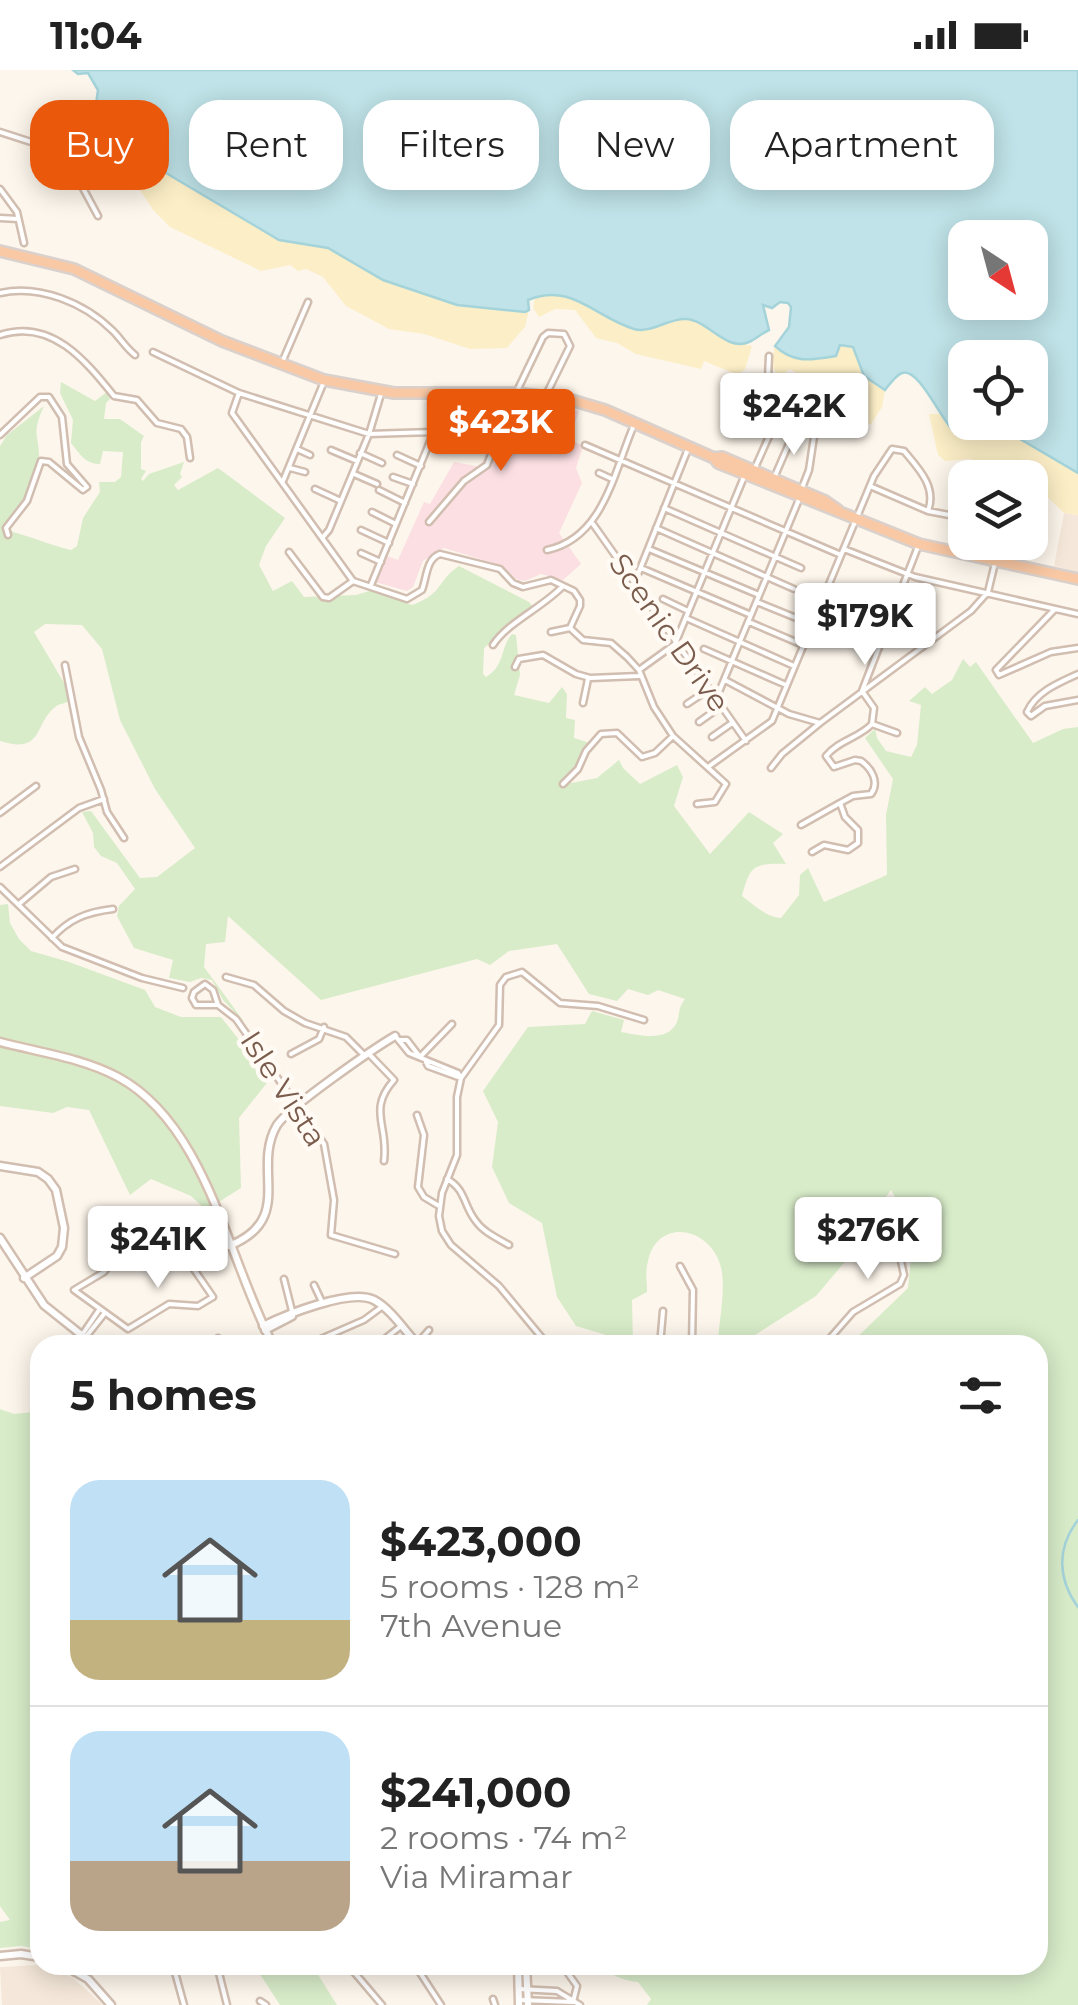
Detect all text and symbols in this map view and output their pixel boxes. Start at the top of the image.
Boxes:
text: 11:04 [50,12,142,59]
chip: Buy [30,100,169,190]
chip: Rent [189,100,343,190]
chip: Filters [363,100,539,190]
chip: New [559,100,710,190]
chip: Apartment [730,100,994,190]
north arrow [948,220,1048,320]
map controls [948,220,1048,560]
button: locate [948,340,1048,440]
pin: $242K [724,373,864,458]
text: $242K [742,386,846,425]
pin: $423K [431,389,571,474]
text: $423K [449,402,553,441]
button: layers [948,460,1048,560]
street label: Scenic Drive [601,546,738,719]
pin: $179K [795,583,935,668]
text: $179K [817,596,913,635]
street label: Isle Vista [232,1024,334,1153]
pin: $276K [798,1197,938,1282]
pin: $241K [88,1206,228,1291]
text: $276K [817,1210,919,1249]
text: $241K [110,1219,206,1258]
icon: filters [953,1368,1008,1423]
text: 5 homes [70,1369,257,1421]
text: $423,000 [380,1515,582,1567]
icon: home [150,1520,270,1640]
text: 5 rooms · 128 m² [380,1567,640,1606]
text: 7th Avenue [380,1606,562,1645]
text: $241,000 [380,1766,572,1818]
icon: home [150,1771,270,1891]
text: 2 rooms · 74 m² [380,1818,628,1857]
text: Via Miramar [380,1857,573,1896]

